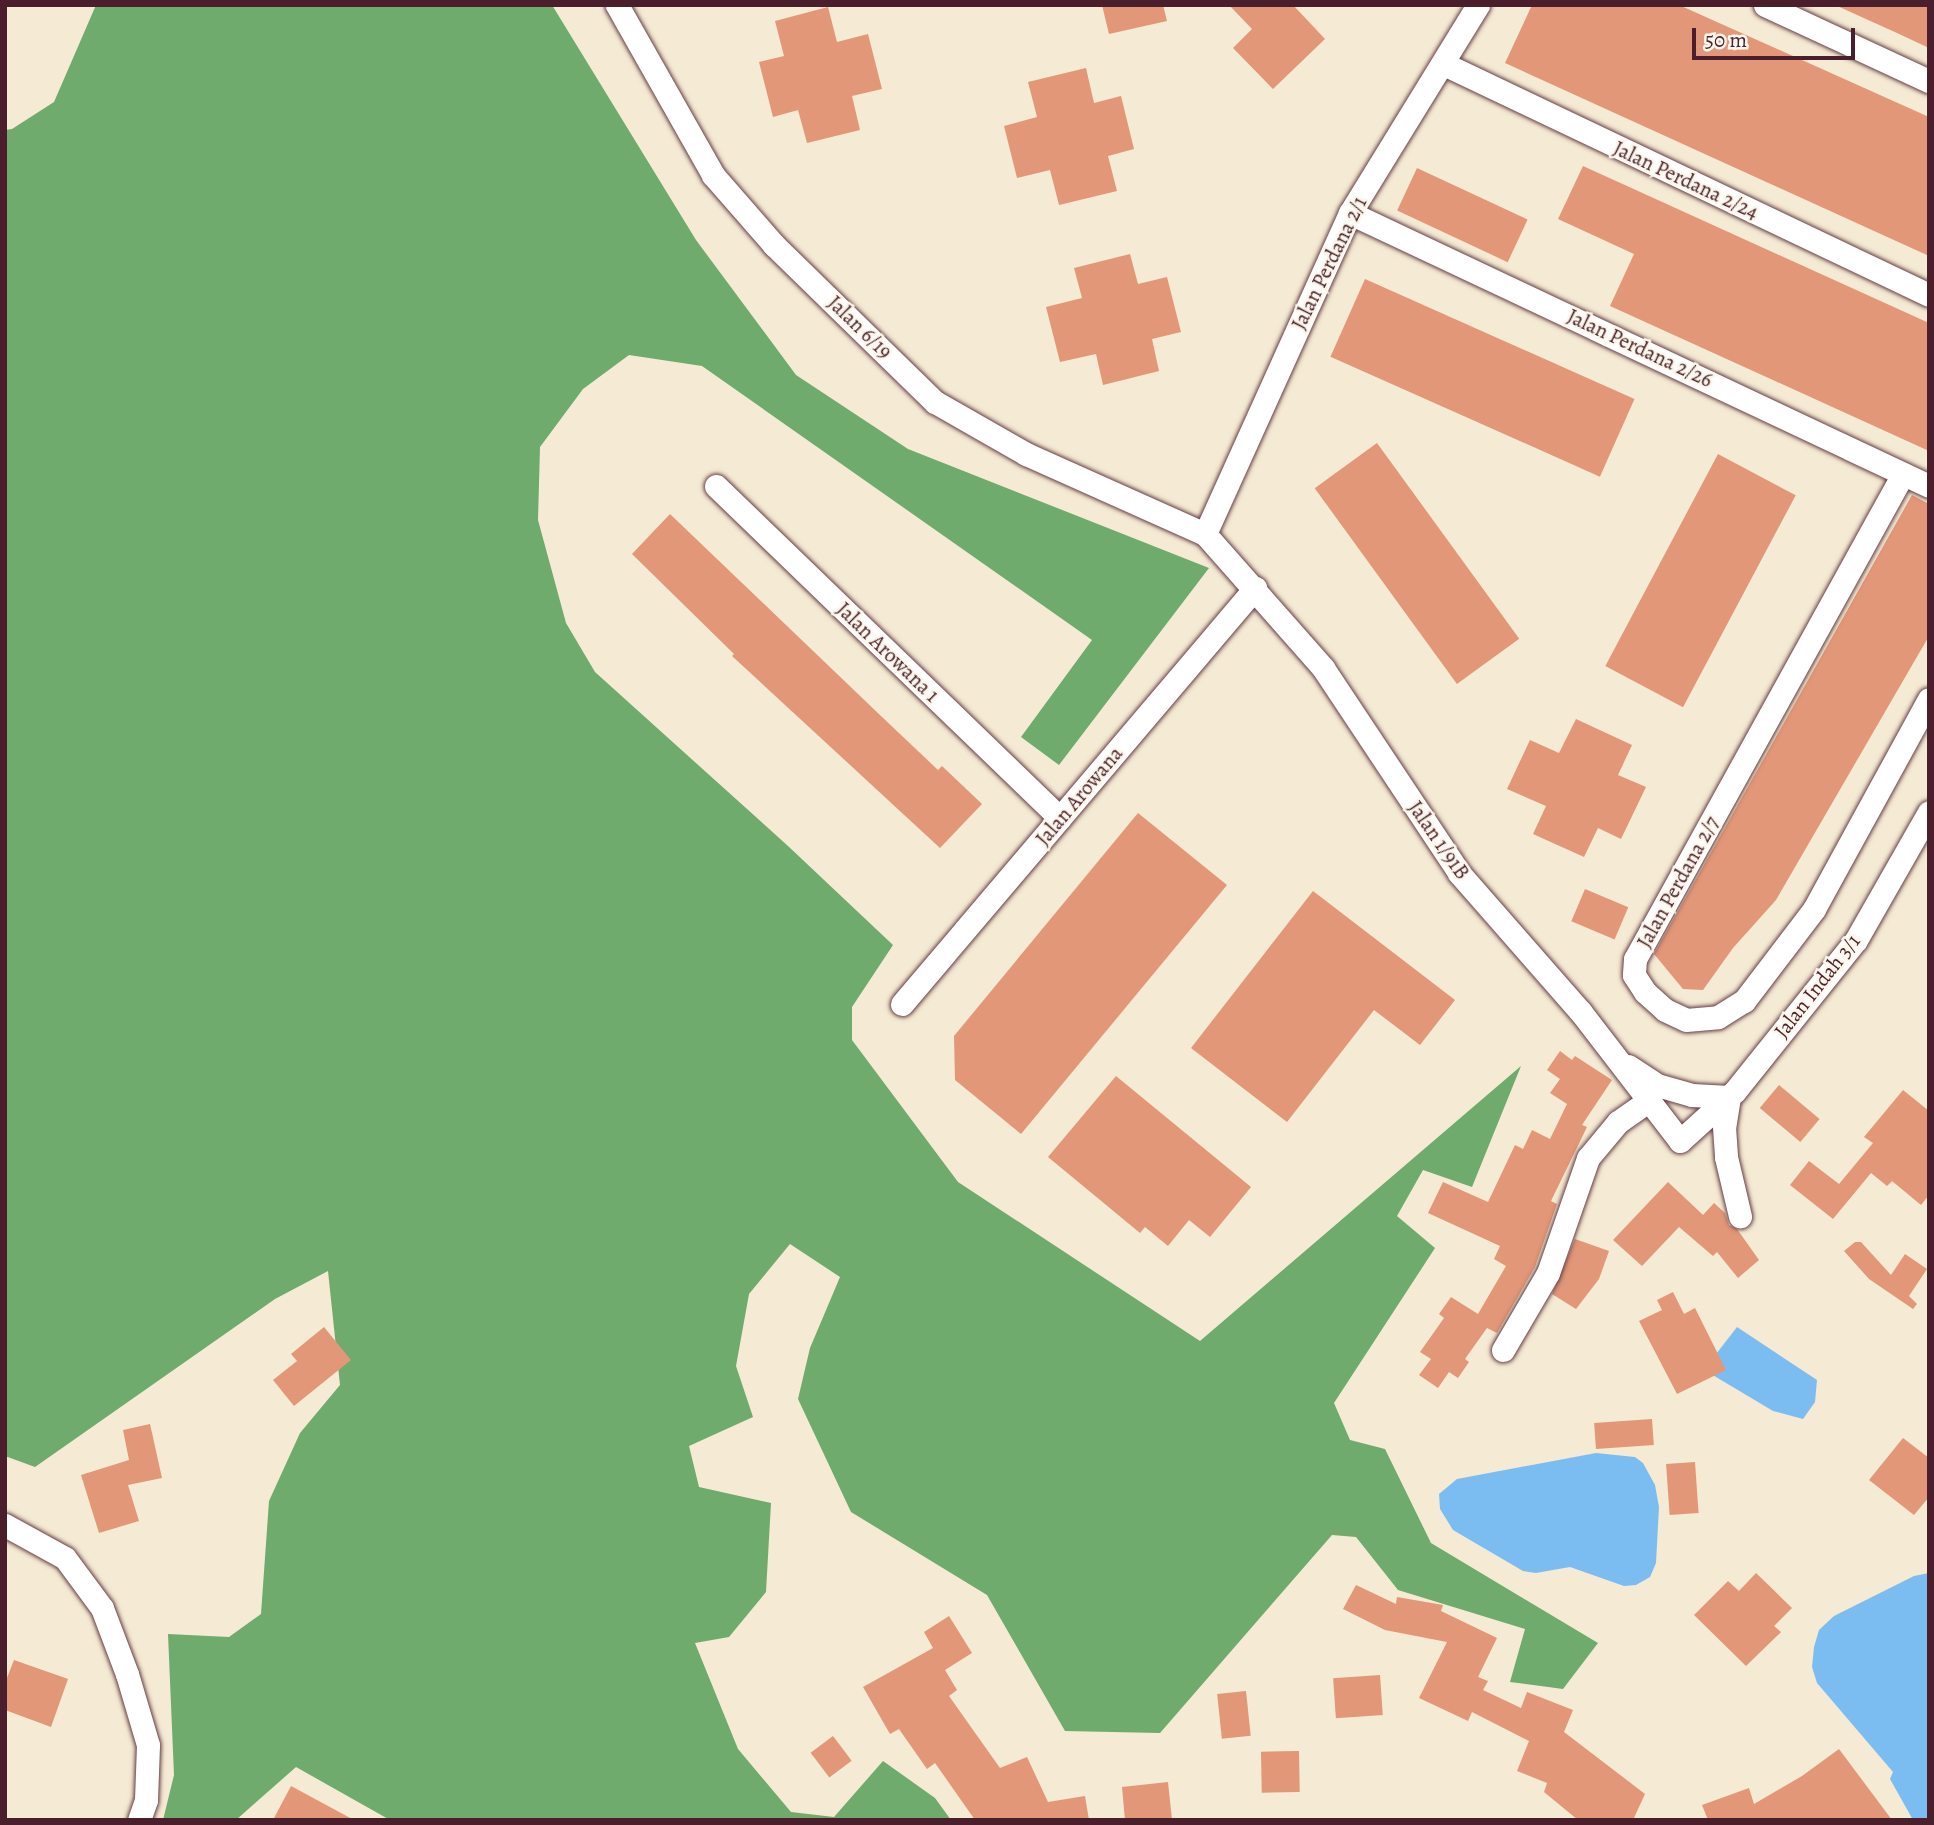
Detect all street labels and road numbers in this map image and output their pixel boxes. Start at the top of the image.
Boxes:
street label: Jalan Perdana 2/24 [1609,135,1763,225]
street label: Jalan Perdana 2/1 [1286,192,1372,334]
street label: Jalan 6/19 [822,290,898,364]
street label: Jalan Perdana 2/26 [1563,303,1717,393]
street label: Jalan Arowana 1 [831,597,945,707]
street label: Jalan Arowana [1030,741,1128,851]
street label: Jalan 1/91B [1403,796,1475,884]
street label: Jalan Perdana 2/7 [1631,812,1725,952]
street label: Jalan Indah 3/1 [1769,929,1865,1043]

